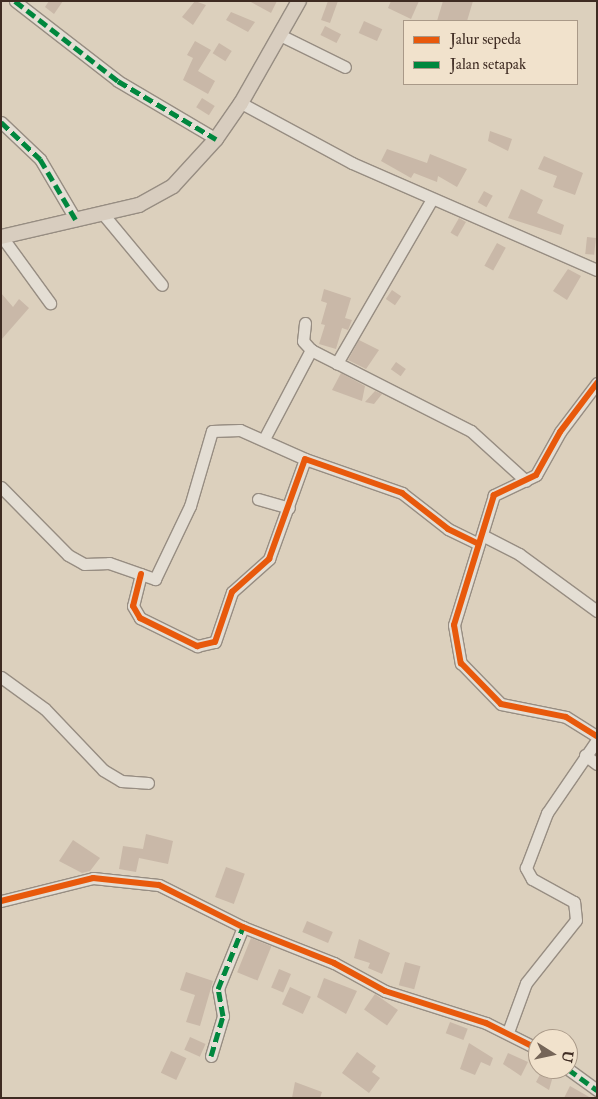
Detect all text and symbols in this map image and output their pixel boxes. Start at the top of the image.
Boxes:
legend [403,20,578,85]
text: Jalur sepeda [450,30,521,49]
text: Jalan setapak [450,55,526,74]
north arrow [528,1029,578,1079]
text: U [558,1049,577,1064]

